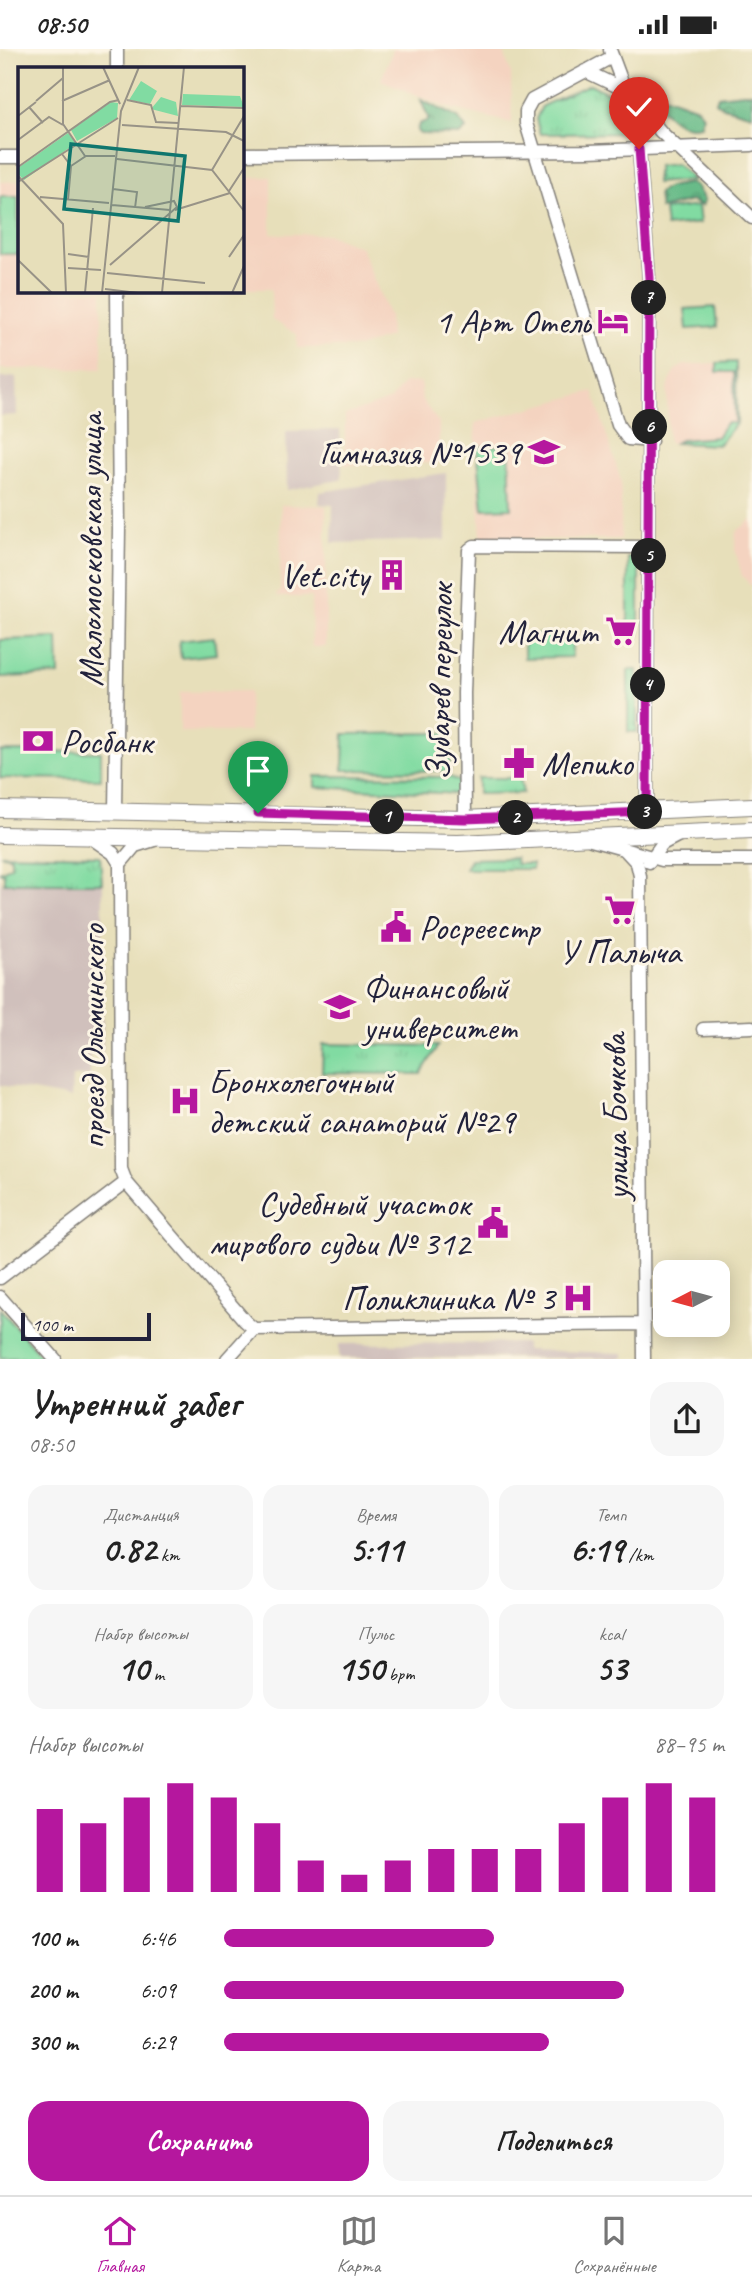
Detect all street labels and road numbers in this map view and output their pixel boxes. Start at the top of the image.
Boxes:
street label: Маломосковская улица [68,411,113,687]
street label: Зубарев переулок [415,580,464,781]
street label: проезд Ольминского [70,923,115,1149]
street label: улица Бочкова [592,1031,639,1203]

